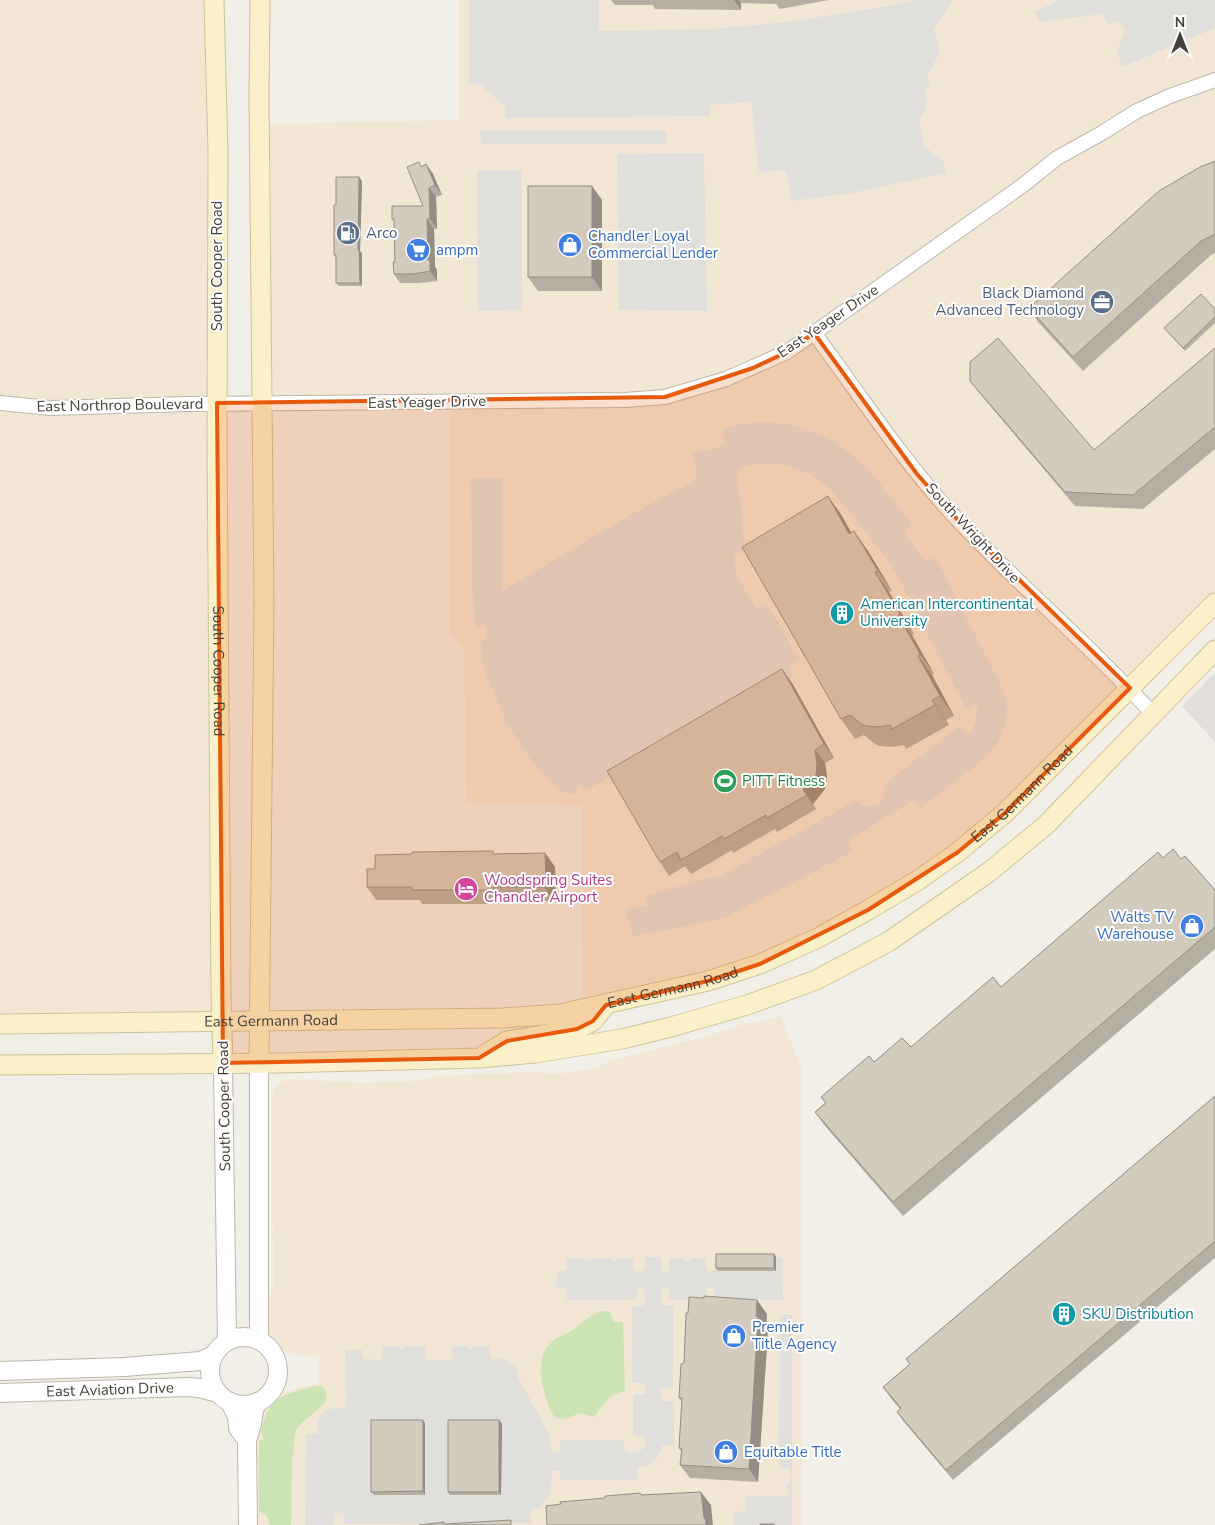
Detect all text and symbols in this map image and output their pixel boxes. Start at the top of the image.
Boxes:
north arrow [1155,10,1205,60]
text: N [1175,13,1185,32]
street label: South Cooper Road [207,201,227,331]
fuel station icon: Arco [335,220,361,246]
place label: Arco [366,223,397,243]
place label: Chandler Loyal Commercial Lender [588,226,719,263]
shop icon: Chandler Loyal Commercial Lender [557,232,583,258]
supermarket icon: ampm [405,237,431,263]
place label: ampm [436,240,478,260]
street label: East Yeager Drive [773,280,883,362]
place label: Black Diamond Advanced Technology [936,283,1084,320]
office icon: Black Diamond Advanced Technology [1089,289,1115,315]
street label: East Yeager Drive [368,391,486,413]
street label: East Northrop Boulevard [36,394,204,416]
street label: South Wright Drive [921,479,1025,587]
place label: American Intercontinental University [860,594,1034,631]
building icon: American Intercontinental University [829,600,855,626]
street label: South Cooper Road [208,605,229,736]
street label: East Germann Road [967,741,1077,847]
sports icon: PITT Fitness [712,768,738,794]
place label: PITT Fitness [742,771,825,791]
place label: Woodspring Suites Chandler Airport [484,870,613,907]
hotel icon: Woodspring Suites Chandler Airport [453,876,479,902]
place label: Walts TV Warehouse [1097,907,1175,944]
shop icon: Walts TV Warehouse [1179,913,1205,939]
street label: East Germann Road [606,962,741,1013]
street label: East Germann Road [204,1010,338,1032]
street label: South Cooper Road [213,1040,235,1172]
building icon: SKU Distribution [1051,1301,1077,1327]
place label: SKU Distribution [1082,1304,1194,1324]
place label: Premier Title Agency [752,1317,837,1354]
shop icon: Premier Title Agency [721,1323,747,1349]
street label: East Aviation Drive [46,1377,174,1402]
shop icon: Equitable Title [713,1439,739,1465]
place label: Equitable Title [744,1442,842,1462]

